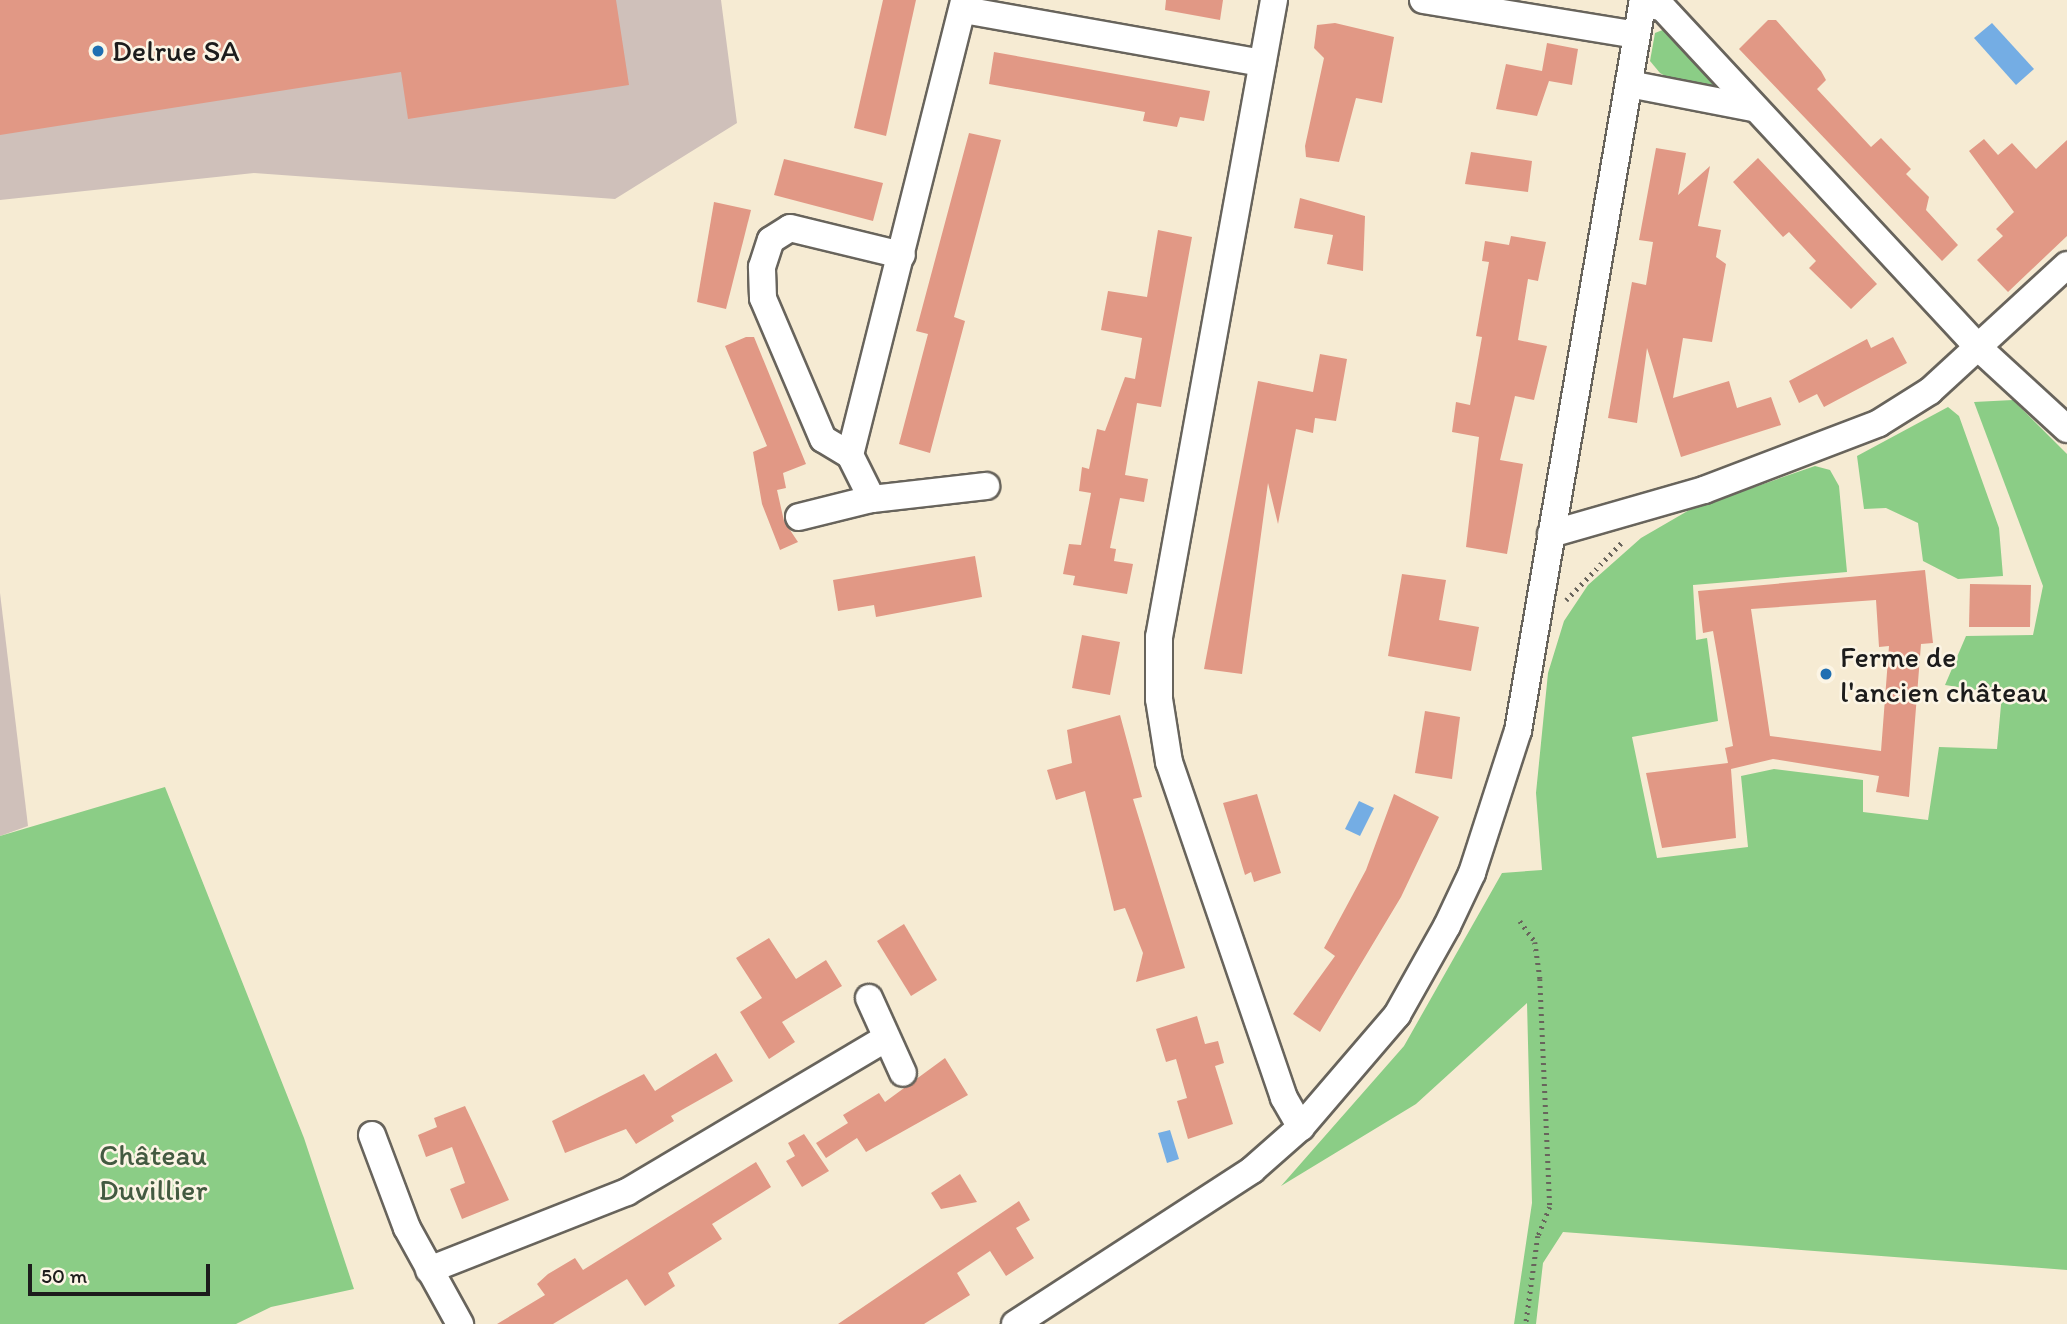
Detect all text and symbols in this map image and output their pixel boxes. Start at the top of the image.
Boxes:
place label: Delrue SA [112,33,240,69]
marker: Delrue SA [90,43,106,59]
place label: Ferme de l'ancien château [1840,639,2048,710]
marker: Ferme de l'ancien château [1818,666,1834,682]
park label: Château Duvillier [99,1137,207,1208]
scale bar [32,1250,214,1294]
text: 50 m [41,1263,87,1288]

